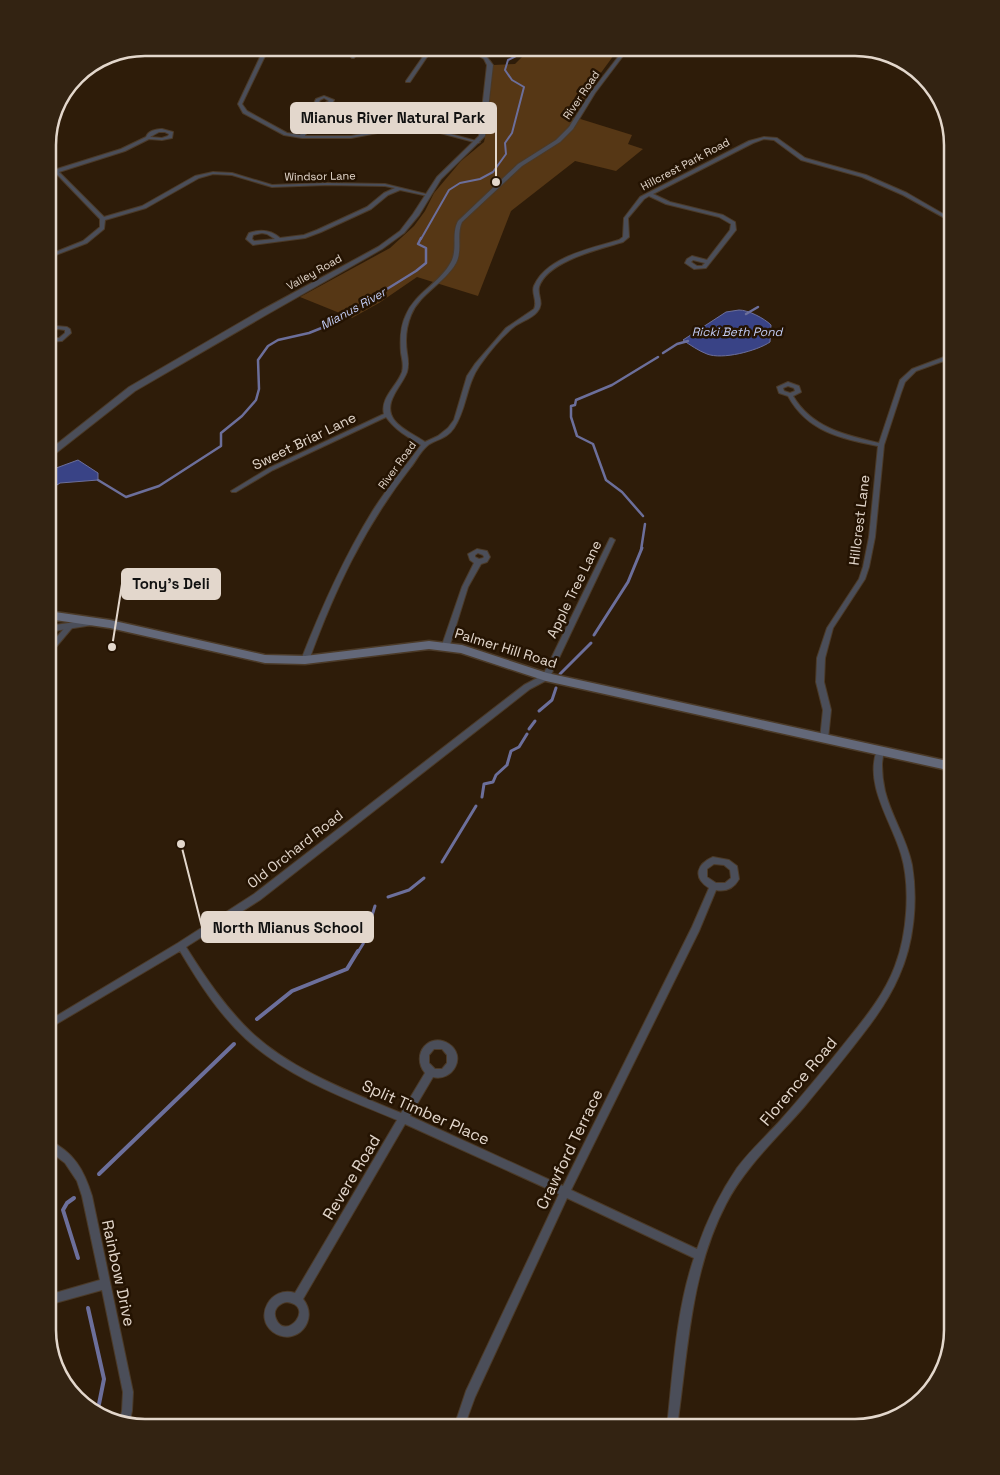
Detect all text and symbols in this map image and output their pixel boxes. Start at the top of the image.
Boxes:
street label: River Road [560,68,602,122]
callout: Mianus River Natural Park [291,103,496,133]
text: Mianus River Natural Park [301,108,486,127]
street label: Hillcrest Park Road [638,135,732,193]
street label: Windsor Lane [284,168,356,184]
street label: Valley Road [284,251,344,293]
water label: Mianus River [317,284,390,334]
water label: Ricki Beth Pond [692,324,783,340]
street label: Sweet Briar Lane [249,408,359,474]
street label: River Road [375,438,419,492]
street label: Hillcrest Lane [845,474,873,566]
street label: Apple Tree Lane [543,537,605,641]
callout: Tony's Deli [122,569,220,599]
text: Tony's Deli [132,574,210,593]
street label: Palmer Hill Road [453,624,559,672]
street label: Old Orchard Road [243,806,347,892]
callout: North Mianus School [202,912,373,942]
text: North Mianus School [213,918,363,937]
street label: Florence Road [755,1032,842,1130]
street label: Split Timber Place [359,1075,493,1150]
street label: Crawford Terrace [531,1086,608,1213]
street label: Revere Road [318,1131,385,1224]
street label: Rainbow Drive [97,1218,140,1328]

